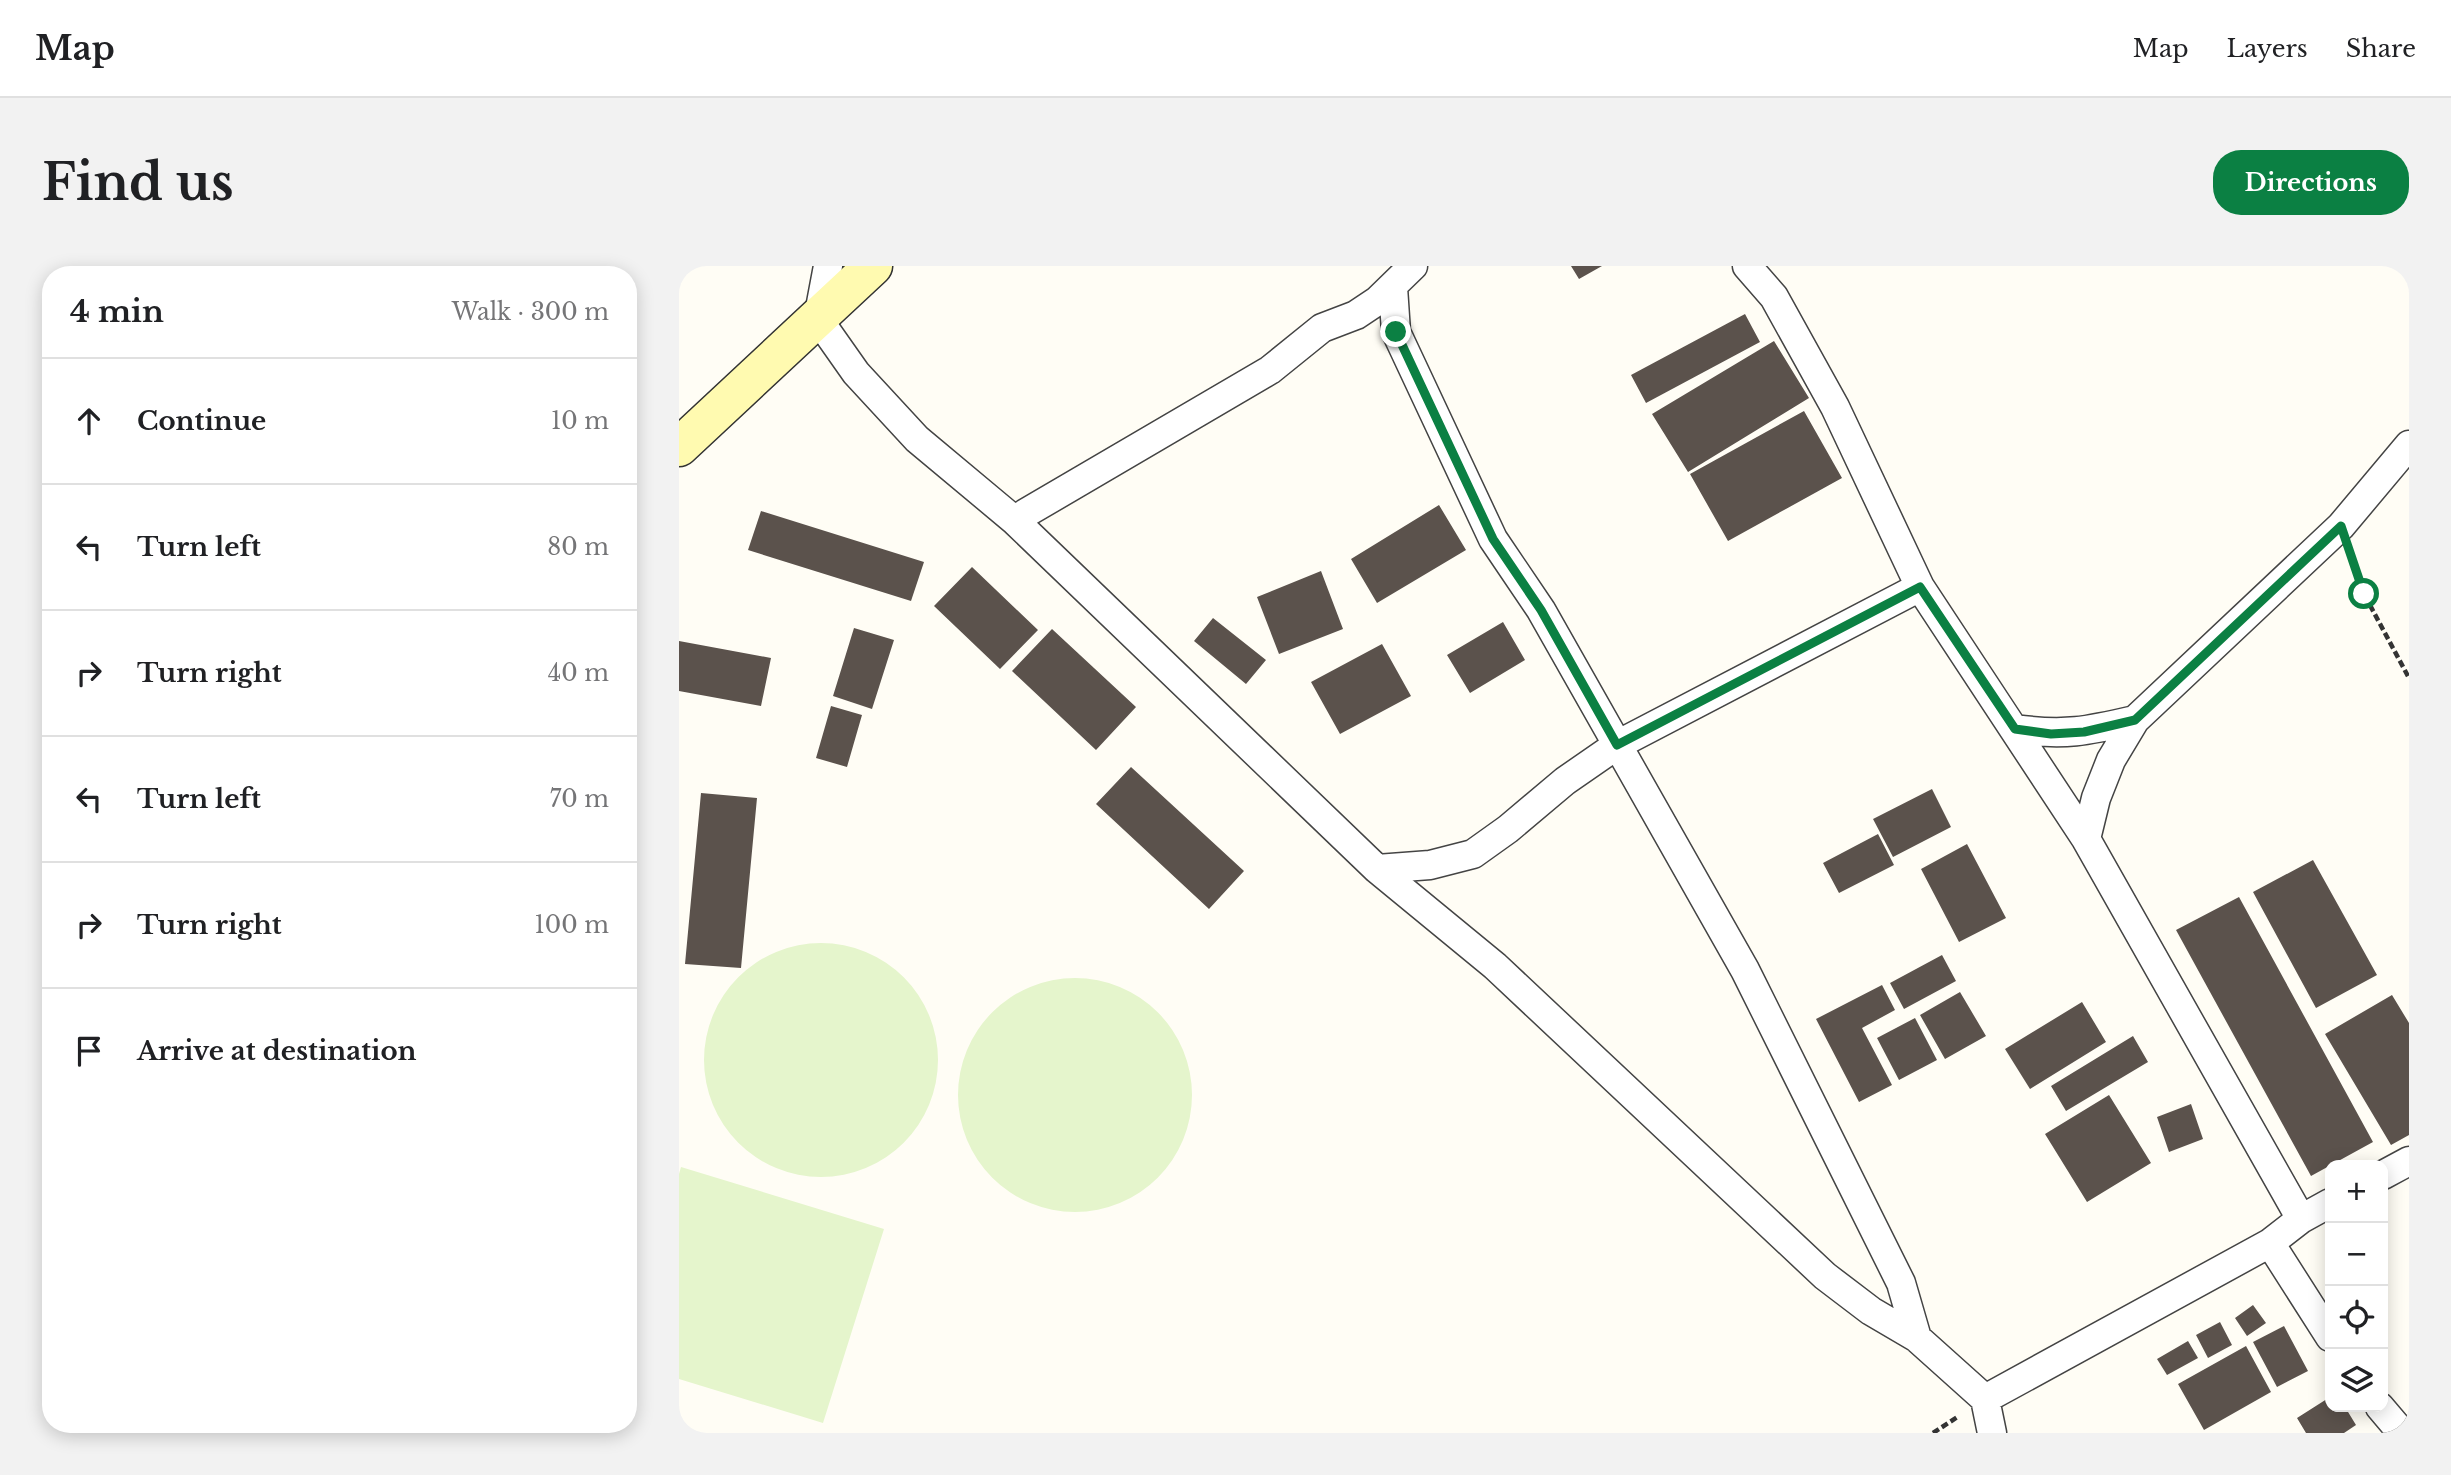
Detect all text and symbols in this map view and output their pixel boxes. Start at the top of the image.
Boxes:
text: Map [35,28,115,69]
text: Map [2133,34,2189,63]
text: Layers [2227,34,2308,63]
text: Share [2346,34,2416,63]
button: Directions [2213,150,2409,215]
text: Find us [42,152,234,213]
text: 4 min [70,293,164,330]
text: Walk · 300 m [452,298,609,326]
route end [1380,316,1411,347]
icon: ahead [70,402,108,440]
text: Continue [137,405,266,437]
text: 10 m [551,407,609,435]
icon: left [70,528,108,566]
text: Turn left [137,531,261,563]
text: 80 m [547,533,609,561]
route start [2348,578,2379,609]
icon: right [70,654,108,692]
text: Turn right [137,657,282,689]
text: 40 m [548,659,609,687]
icon: left [70,780,108,818]
text: Turn left [137,783,261,815]
text: 70 m [550,785,609,813]
icon: right [70,906,108,944]
text: Turn right [137,909,282,941]
text: 100 m [535,911,609,939]
icon: arrive [70,1032,108,1070]
text: Arrive at destination [137,1035,417,1067]
map controls [2325,1160,2388,1412]
button: + [2325,1160,2388,1223]
button: − [2325,1223,2388,1286]
button: locate [2325,1286,2388,1349]
button: layers [2325,1349,2388,1412]

